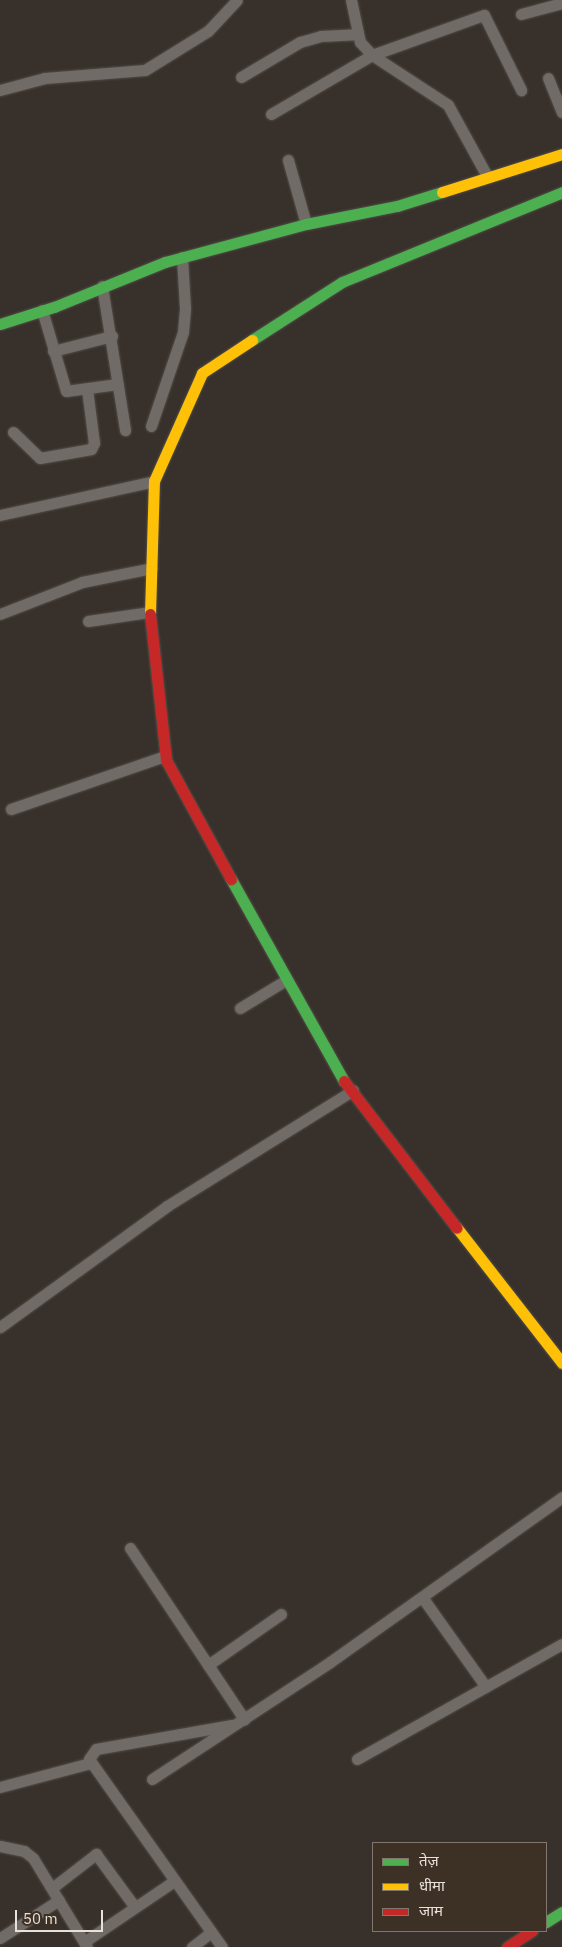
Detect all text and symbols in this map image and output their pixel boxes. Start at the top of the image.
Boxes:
legend [372,1842,547,1932]
text: तेज़ [419,1851,439,1870]
text: धीमा [419,1876,445,1895]
scale bar [18,1900,105,1932]
text: जाम [419,1901,443,1920]
text: 50 m [23,1909,58,1928]

